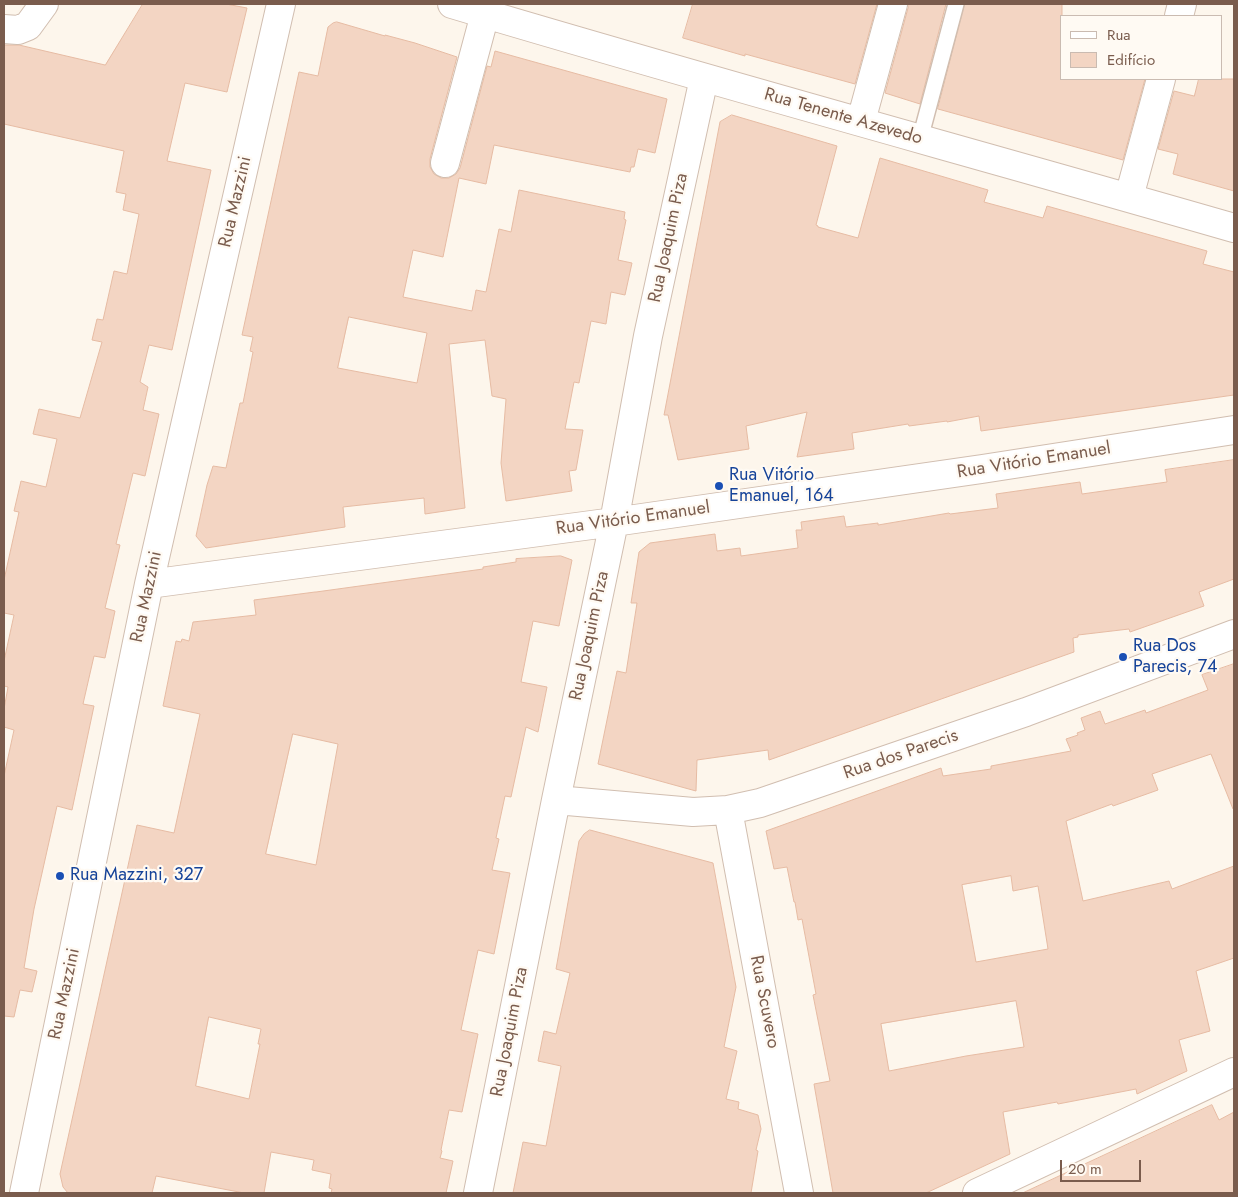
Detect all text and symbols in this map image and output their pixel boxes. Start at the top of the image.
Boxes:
legend [1060,15,1223,80]
text: Rua [1107,24,1131,46]
text: Edifício [1107,49,1155,71]
street label: Rua Tenente Azevedo [761,84,925,150]
street label: Rua Mazzini [215,154,257,250]
street label: Rua Joaquim Piza [645,171,693,305]
street label: Rua Vitório Emanuel [956,438,1112,484]
place label: Rua Vitório Emanuel, 164 [729,465,834,508]
marker: Rua Vitório Emanuel, 164 [713,480,725,492]
street label: Rua Vitório Emanuel [555,497,711,541]
street label: Rua Mazzini [127,549,167,645]
street label: Rua Joaquim Piza [566,569,614,703]
place label: Rua Dos Parecis, 74 [1133,636,1218,679]
marker: Rua Dos Parecis, 74 [1117,651,1129,663]
street label: Rua dos Parecis [841,725,961,785]
place label: Rua Mazzini, 327 [70,865,203,887]
marker: Rua Mazzini, 327 [54,870,66,882]
street label: Rua Mazzini [45,946,85,1042]
street label: Rua Scuvero [744,954,784,1050]
street label: Rua Joaquim Piza [487,965,533,1099]
scale bar [1063,1150,1144,1182]
text: 20 m [1068,1158,1102,1180]

